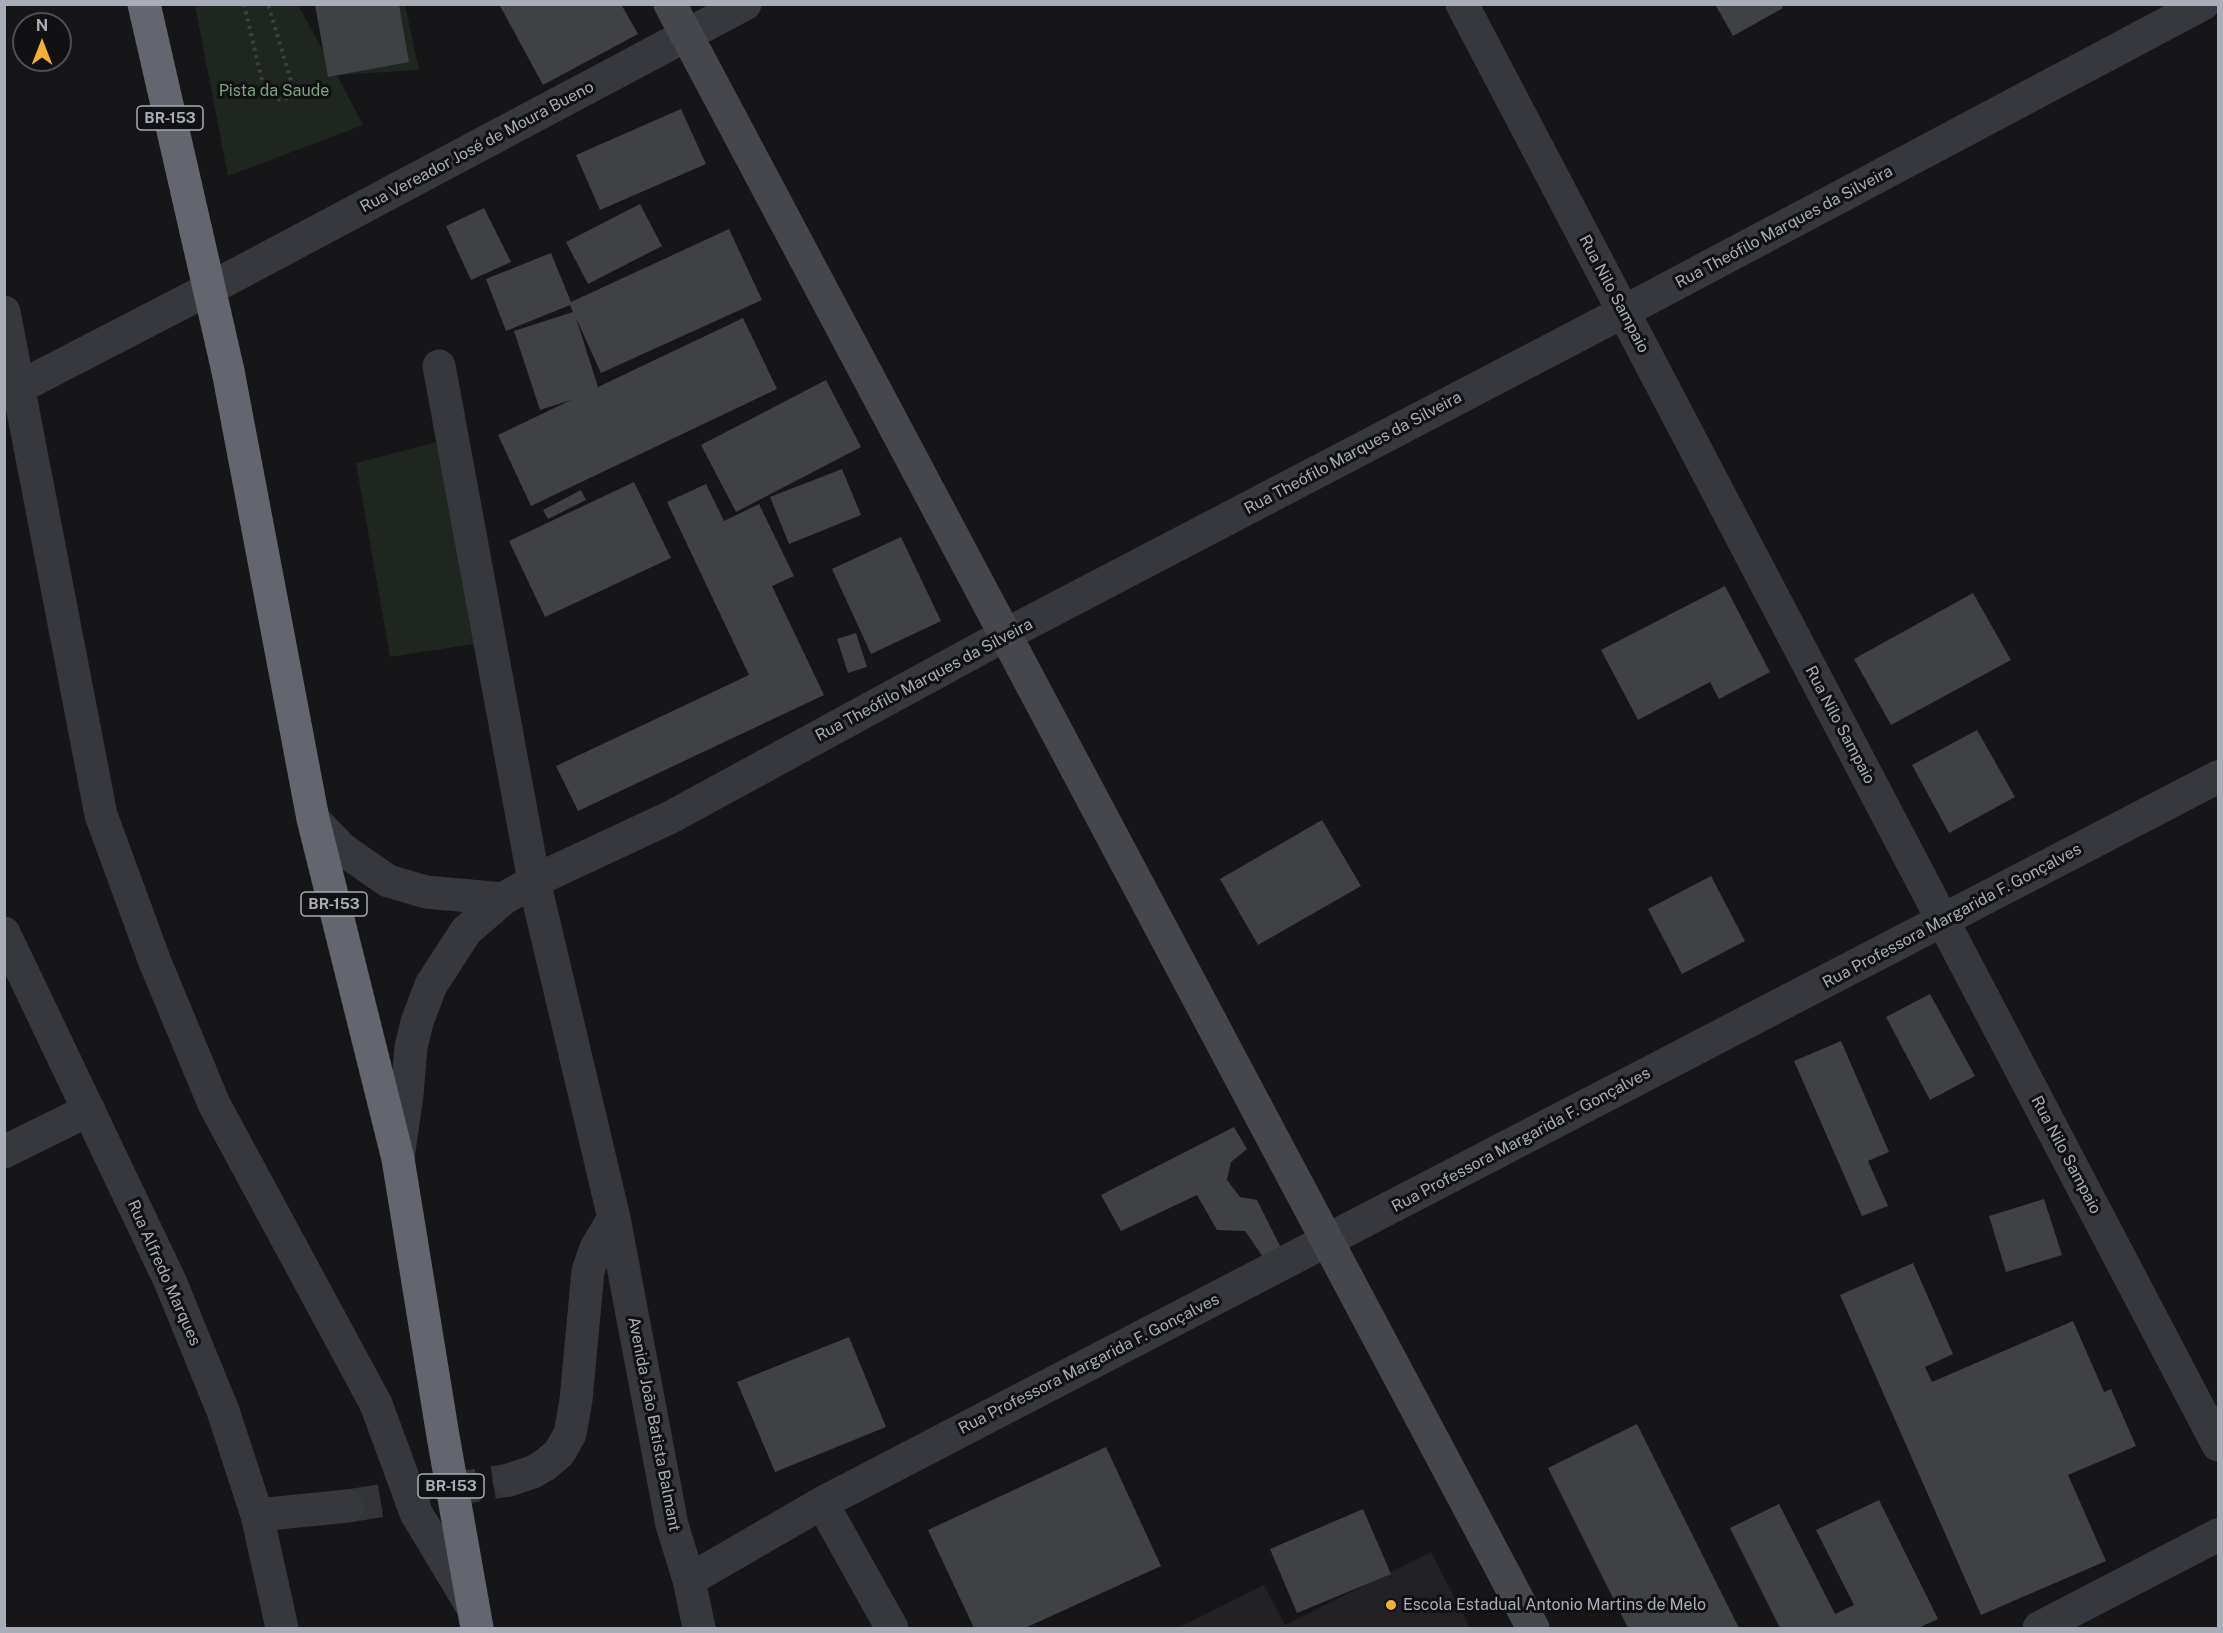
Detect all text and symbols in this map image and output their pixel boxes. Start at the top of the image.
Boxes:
north arrow [12,12,72,72]
text: N [36,16,48,35]
street label: Rua Vereador José de Moura Bueno [357,77,597,217]
park label: Pista da Saude [219,81,329,101]
road number: BR-153 [137,106,203,130]
street label: Rua Theófilo Marques da Silveira [1672,161,1896,293]
street label: Rua Nilo Sampaio [1575,232,1653,356]
street label: Rua Theófilo Marques da Silveira [1241,387,1465,519]
street label: Rua Theófilo Marques da Silveira [812,614,1036,746]
street label: Rua Nilo Sampaio [1801,663,1879,787]
street label: Rua Professora Margarida F. Gonçalves [1819,839,2085,993]
road number: BR-153 [301,892,367,916]
street label: Rua Professora Margarida F. Gonçalves [1388,1063,1654,1217]
street label: Rua Nilo Sampaio [2027,1093,2105,1217]
street label: Rua Alfredo Marques [123,1197,205,1349]
street label: Rua Professora Margarida F. Gonçalves [955,1290,1223,1438]
street label: Avenida João Batista Balmant [624,1315,684,1533]
road number: BR-153 [418,1474,484,1498]
place label: Escola Estadual Antonio Martins de Melo [1403,1595,1706,1615]
marker: Escola Estadual Antonio Martins de Melo [1384,1598,1398,1612]

